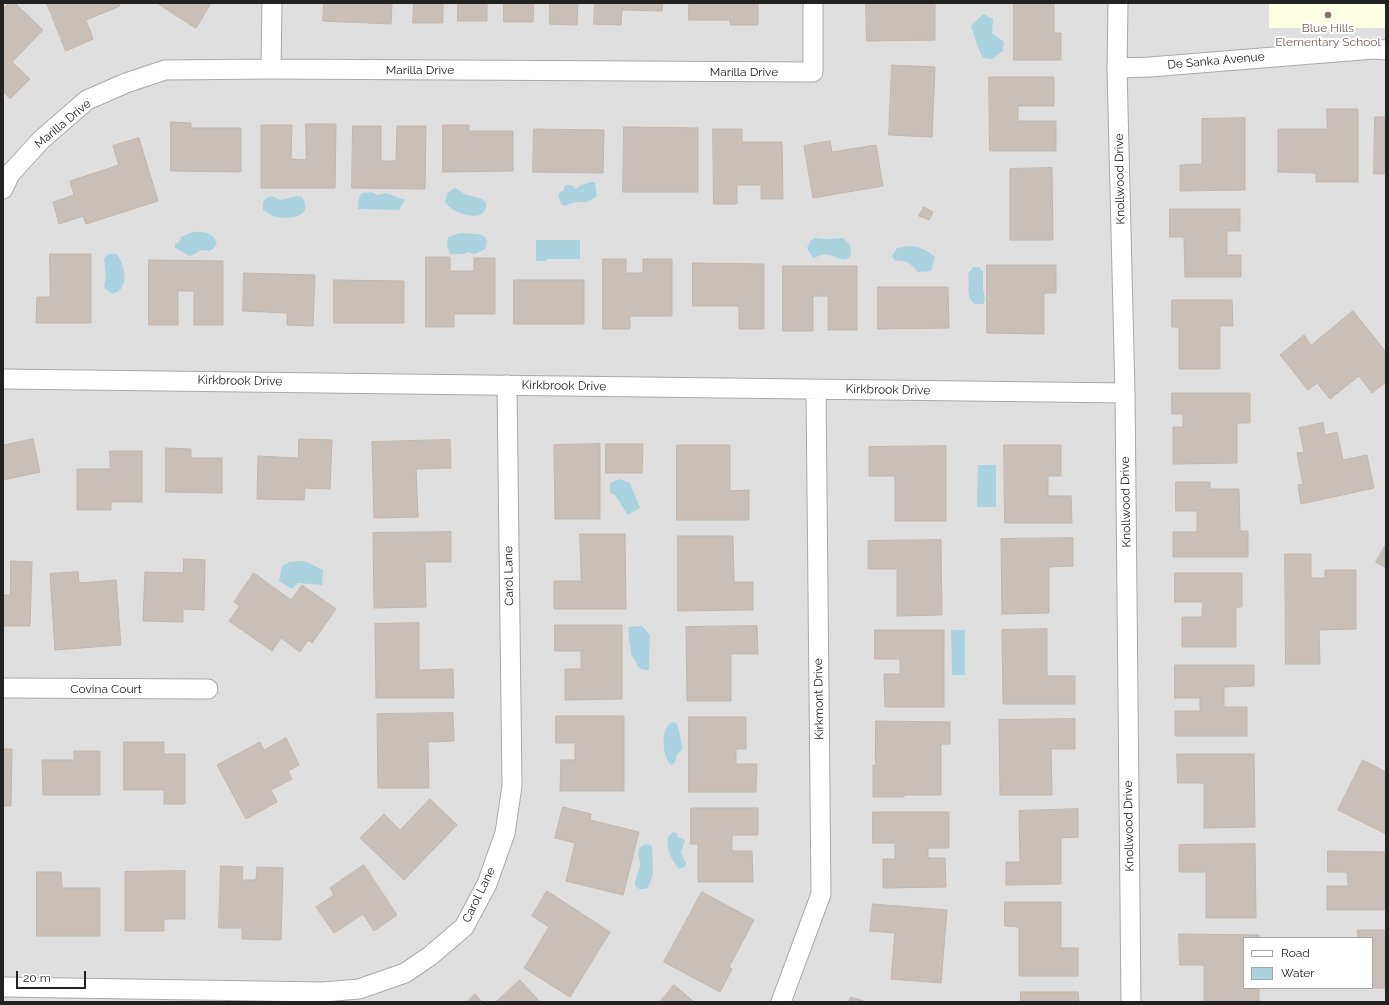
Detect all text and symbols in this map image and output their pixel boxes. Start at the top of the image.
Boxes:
marker: Blue Hills Elementary School [1323,10,1333,20]
place label: Blue Hills Elementary School [1275,21,1381,49]
street label: De Sanka Avenue [1167,50,1265,72]
street label: Marilla Drive [386,63,454,77]
street label: Marilla Drive [710,65,778,79]
street label: Marilla Drive [32,96,94,152]
street label: Knollwood Drive [1112,133,1128,225]
street label: Kirkbrook Drive [198,373,282,389]
street label: Kirkbrook Drive [522,378,606,394]
street label: Kirkbrook Drive [846,382,930,398]
street label: Knollwood Drive [1118,456,1134,548]
street label: Carol Lane [501,546,517,606]
street label: Kirkmont Drive [811,658,827,740]
street label: Covina Court [70,682,142,696]
street label: Knollwood Drive [1121,780,1137,872]
street label: Carol Lane [459,865,499,925]
legend [1243,937,1373,989]
text: Road [1281,946,1310,960]
scale bar [18,963,88,989]
text: Water [1281,966,1315,980]
text: 20 m [23,971,51,985]

